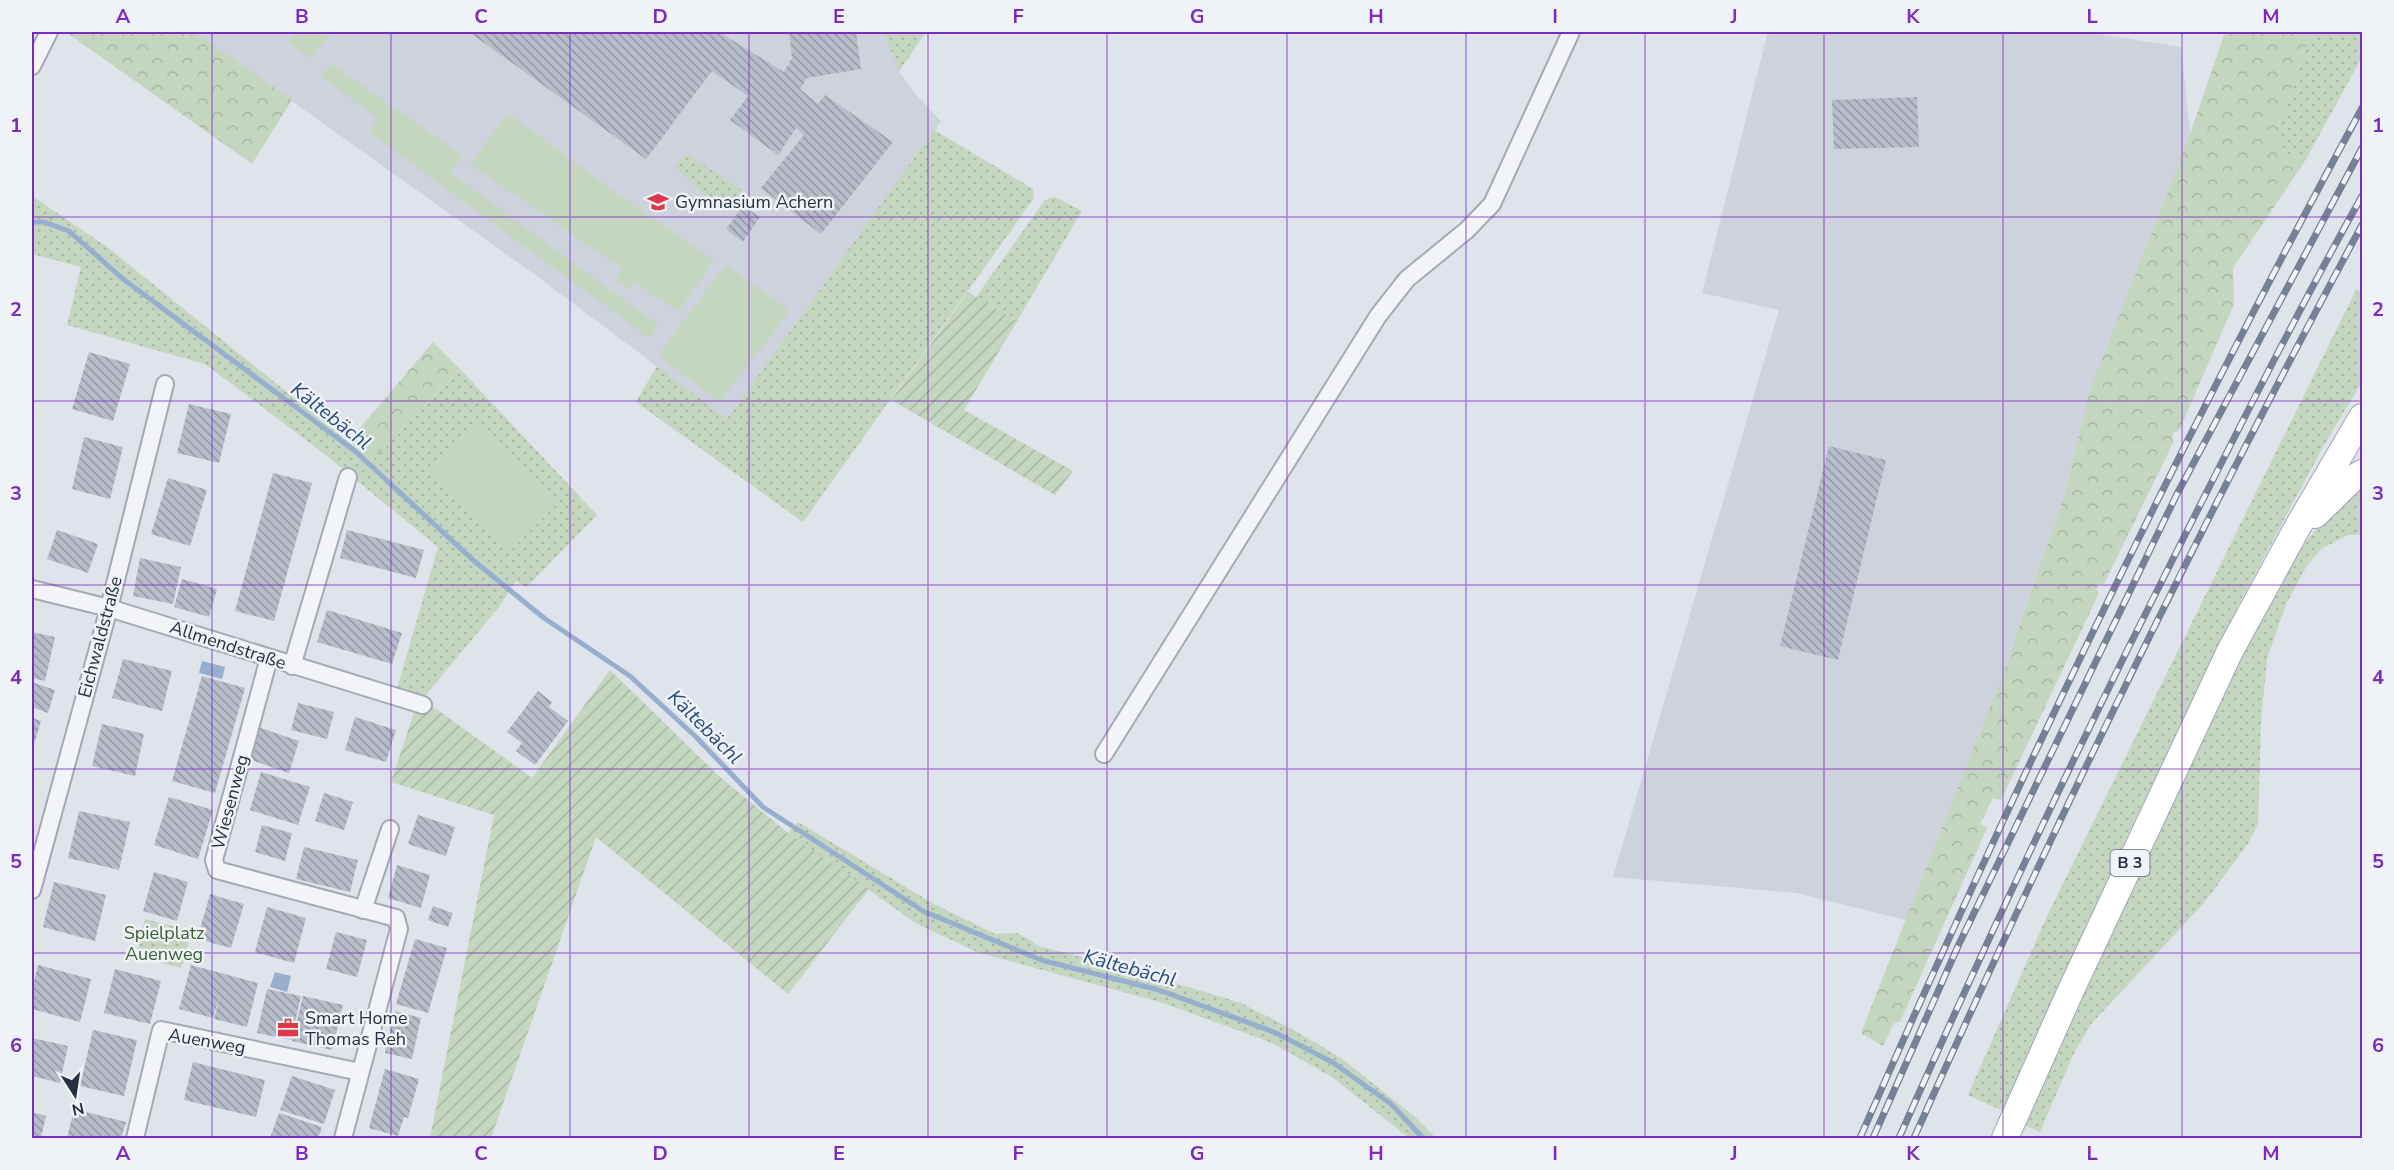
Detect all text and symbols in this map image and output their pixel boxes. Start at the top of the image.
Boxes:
text: A [116,3,131,30]
text: B [295,3,309,30]
text: C [474,3,488,30]
text: D [652,3,668,30]
text: E [833,3,845,30]
text: F [1012,3,1024,30]
text: G [1190,3,1204,30]
text: H [1368,3,1384,30]
text: I [1552,3,1558,30]
text: J [1729,3,1738,30]
text: K [1906,3,1920,30]
text: L [2086,3,2098,30]
text: M [2262,3,2280,30]
text: 1 [10,112,22,139]
text: 1 [2372,112,2384,139]
school or university icon: Gymnasium Achern [646,190,670,214]
place label: Gymnasium Achern [675,190,833,214]
text: 2 [10,296,22,323]
text: 2 [2372,296,2384,323]
water label: Kältebächl [285,376,377,456]
text: 3 [10,480,22,507]
text: 3 [2372,480,2384,507]
street label: Eichwaldstraße [72,574,128,700]
street label: Allmendstraße [167,615,289,675]
text: 4 [10,664,22,691]
text: 4 [2372,664,2384,691]
water label: Kältebächl [662,684,748,770]
street label: Wiesenweg [206,752,254,852]
text: 5 [10,848,22,875]
text: 5 [2372,848,2384,875]
road number: B 3 [2110,850,2150,876]
park label: Spielplatz Auenweg [124,921,204,966]
water label: Kältebächl [1081,943,1180,993]
place label: Smart Home Thomas Reh [305,1006,408,1051]
office icon: Smart Home Thomas Reh [276,1016,300,1040]
street label: Auenweg [166,1022,248,1060]
text: 6 [10,1032,22,1059]
text: 6 [2372,1032,2384,1059]
north arrow [45,1065,105,1125]
text: N [70,1097,86,1121]
text: A [116,1140,131,1167]
text: B [295,1140,309,1167]
text: C [474,1140,488,1167]
text: D [652,1140,668,1167]
text: E [833,1140,845,1167]
text: F [1012,1140,1024,1167]
text: G [1190,1140,1204,1167]
text: H [1368,1140,1384,1167]
text: I [1552,1140,1558,1167]
text: J [1729,1140,1738,1167]
text: K [1906,1140,1920,1167]
text: L [2086,1140,2098,1167]
text: M [2262,1140,2280,1167]

